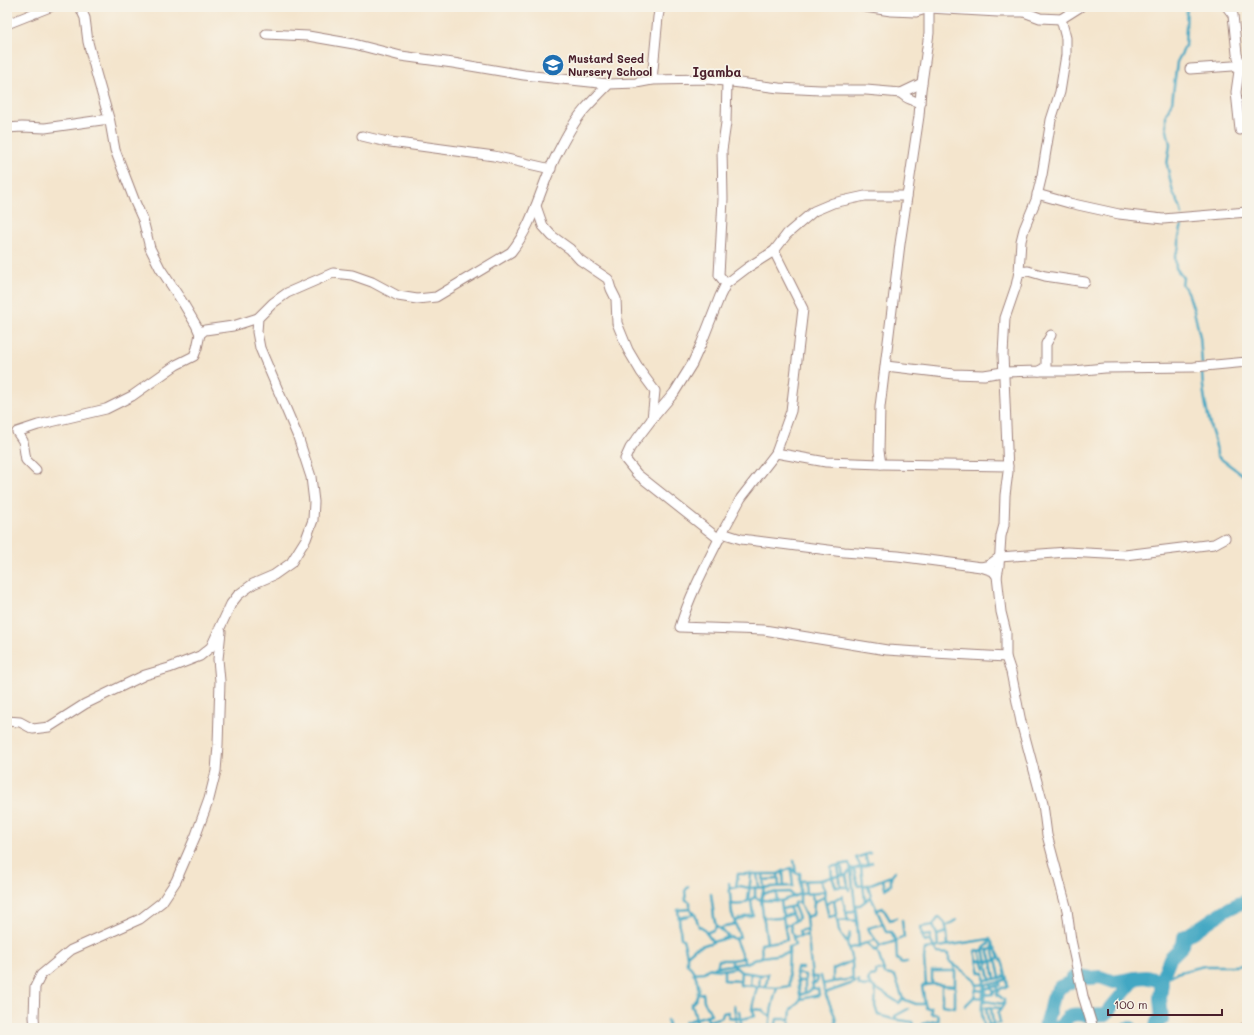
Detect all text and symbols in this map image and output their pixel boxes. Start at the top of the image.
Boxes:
place label: Mustard Seed Nursery School [568,51,652,79]
school or university icon: Mustard Seed Nursery School [540,52,566,78]
district label: Igamba [693,63,741,80]
scale bar [1108,991,1222,1017]
text: 100 m [1114,996,1148,1012]

